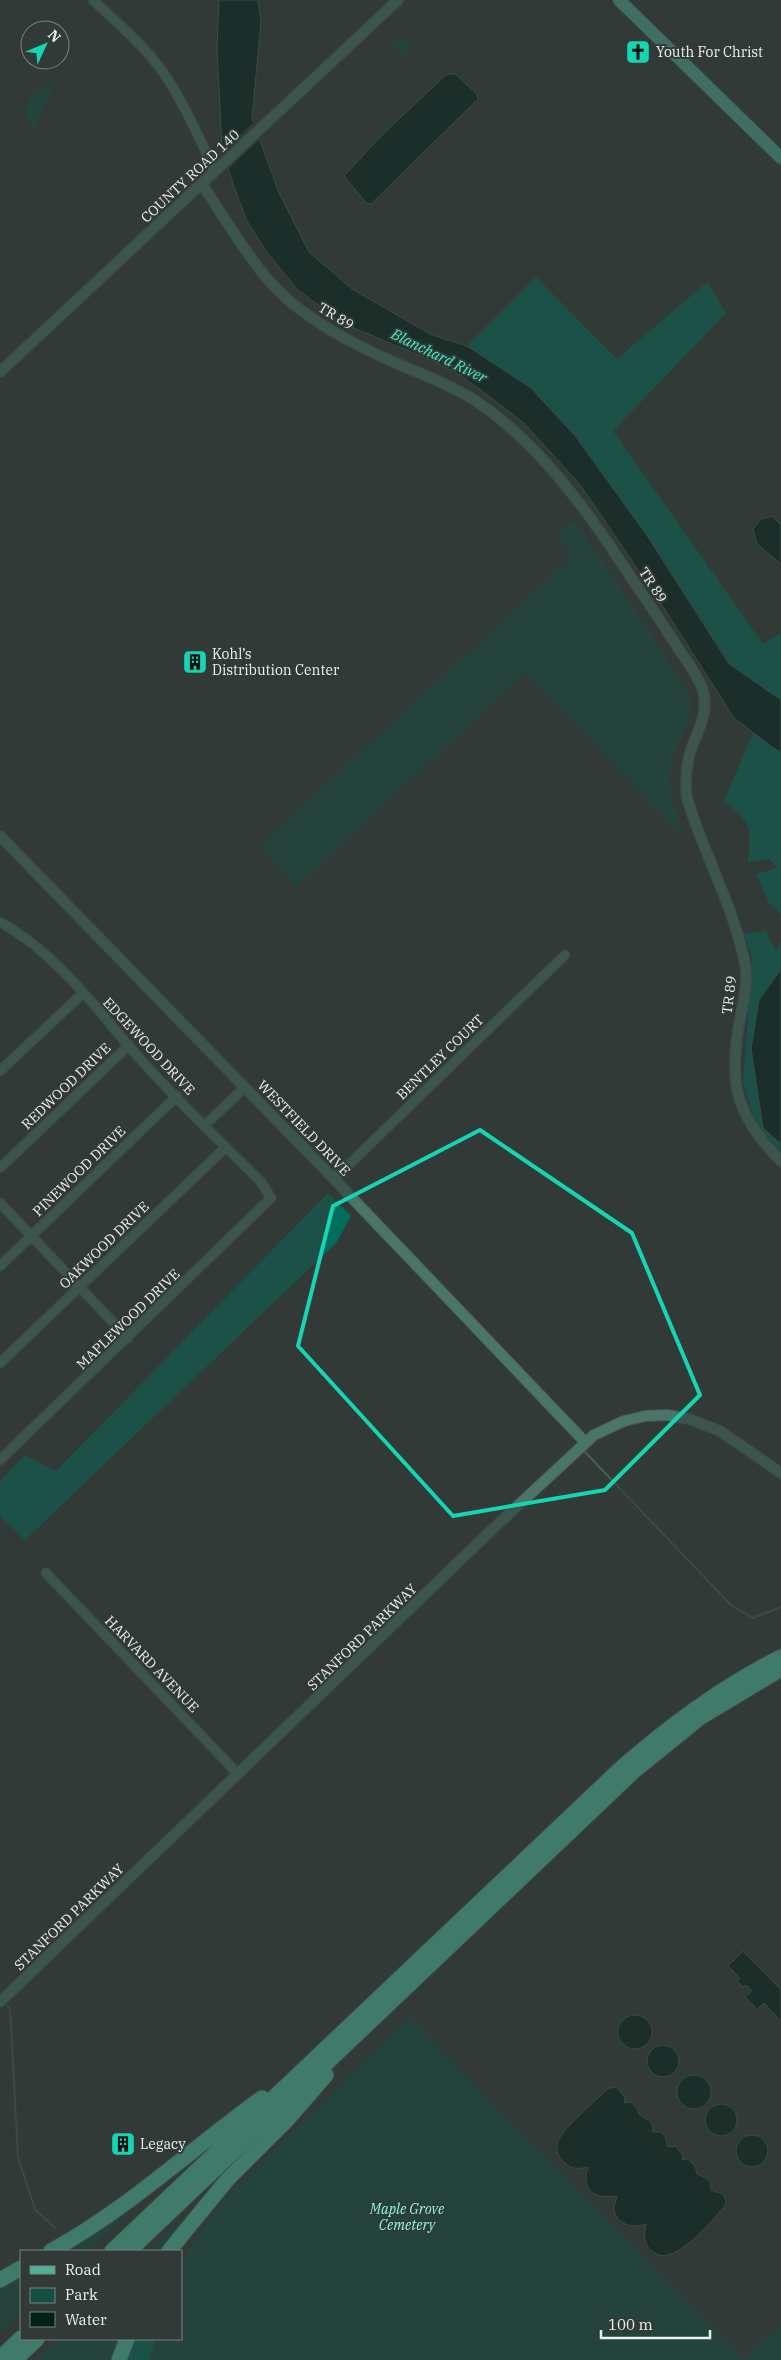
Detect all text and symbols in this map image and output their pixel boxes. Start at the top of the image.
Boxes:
north arrow [20,20,70,70]
text: N [44,26,65,46]
church icon: Youth For Christ [625,39,651,65]
place label: Youth For Christ [656,43,763,61]
street label: COUNTY ROAD 140 [137,126,243,226]
street label: TR 89 [315,298,357,334]
water label: Blanchard River [387,324,491,387]
street label: TR 89 [635,564,671,606]
place label: Kohl’s Distribution Center [212,645,340,679]
building icon: Kohl’s Distribution Center [182,649,208,675]
street label: TR 89 [718,975,740,1015]
street label: EDGEWOOD DRIVE [99,993,199,1099]
street label: BENTLEY COURT [392,1011,488,1103]
street label: REDWOOD DRIVE [18,1039,114,1133]
street label: WESTFIELD DRIVE [254,1076,354,1180]
street label: PINEWOOD DRIVE [29,1122,129,1220]
street label: OAKWOOD DRIVE [55,1197,153,1293]
street label: MAPLEWOOD DRIVE [73,1265,184,1373]
street label: STANFORD PARKWAY [303,1580,421,1694]
street label: HARVARD AVENUE [101,1612,203,1716]
street label: STANFORD PARKWAY [10,1860,128,1974]
building icon: Legacy [110,2131,136,2157]
place label: Legacy [140,2135,186,2153]
park label: Maple Grove Cemetery [369,2200,445,2234]
legend [20,2250,182,2340]
text: Road [65,2260,101,2279]
text: Park [65,2285,98,2304]
scale bar [601,2308,710,2340]
text: Water [65,2310,107,2329]
text: 100 m [608,2315,653,2334]

